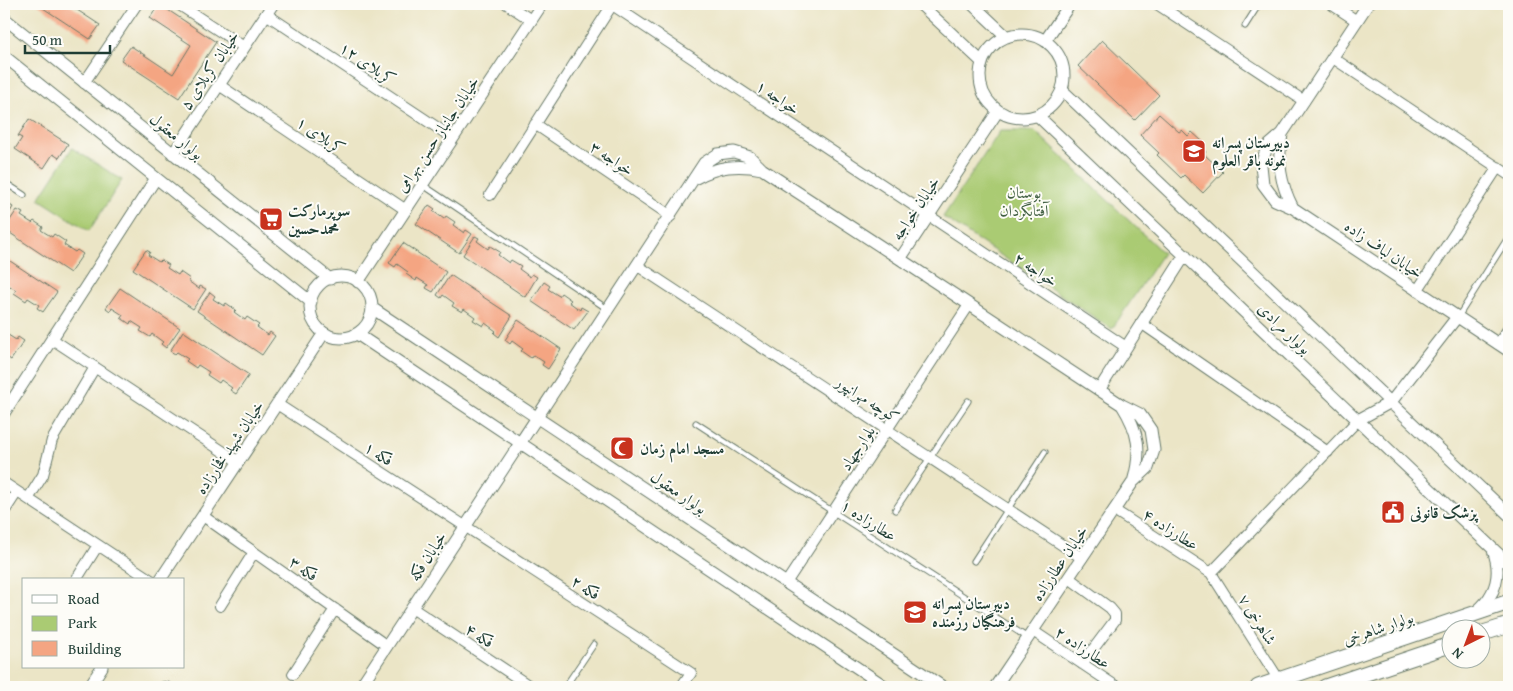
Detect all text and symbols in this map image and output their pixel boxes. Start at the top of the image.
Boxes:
scale bar [25,22,110,54]
street label: خیابان کربلای ۵ [173,25,245,115]
text: 50 m [32,29,63,50]
street label: کربلای ۱۲ [335,35,401,91]
street label: خیابان جانباز حسن بهرامی [389,71,485,197]
street label: خواجه ۱ [751,74,805,120]
street label: بولوار معقول [145,107,209,165]
street label: کربلای ۱ [292,110,350,160]
place label: دبیرستان پسرانه نمونه باقر العلوم [1212,130,1290,175]
street label: خواجه ۳ [585,135,639,181]
school or university icon: دبیرستان پسرانه نمونه باقر العلوم [1181,138,1207,164]
street label: خیابان خواجه [885,171,945,245]
park label: بوستان آفتابگردان [999,180,1050,222]
place label: سوپرمارکت محمدحسین [288,198,350,240]
supermarket icon: سوپرمارکت محمدحسین [258,206,284,232]
street label: خیابان لباف زاده [1340,214,1428,284]
street label: خواجه ۲ [1009,246,1063,292]
street label: بولوار مرادی [1253,296,1317,360]
street label: کوچه مهرانپور [830,368,905,429]
street label: خیابان شهید فخارزاده [189,395,269,499]
street label: بلوارجهاد [833,421,881,475]
street label: فکه ۱ [360,435,398,471]
mosque icon: مسجد امام زمان [609,435,635,461]
place label: مسجد امام زمان [640,436,724,463]
street label: بولوار معقول [646,464,712,520]
street label: عطارزاده ۱ [836,493,902,547]
public building icon: پزشک قانونی [1380,499,1406,525]
place label: پزشک قانونی [1409,500,1479,524]
street label: عطارزاده ۴ [1138,502,1204,556]
street label: خیابان عطارزاده [1025,520,1093,606]
street label: خیابان فکه [402,526,452,586]
street label: فکه ۳ [285,549,323,587]
street label: فکه ۲ [567,569,605,605]
legend [22,578,185,668]
text: Road [68,588,99,609]
street label: شاهرخی ۷ [1233,589,1283,649]
place label: دبیرستان پسرانه فرهنگیان رزمنده [932,591,1015,633]
school or university icon: دبیرستان پسرانه فرهنگیان رزمنده [902,599,928,625]
street label: بولوار شاهرخی [1339,605,1417,651]
text: Park [68,612,97,633]
street label: فکه ۴ [461,617,499,653]
north arrow [1440,618,1490,668]
street label: عطارزاده ۲ [1050,620,1116,674]
text: Building [68,638,122,659]
text: N [1447,643,1467,664]

